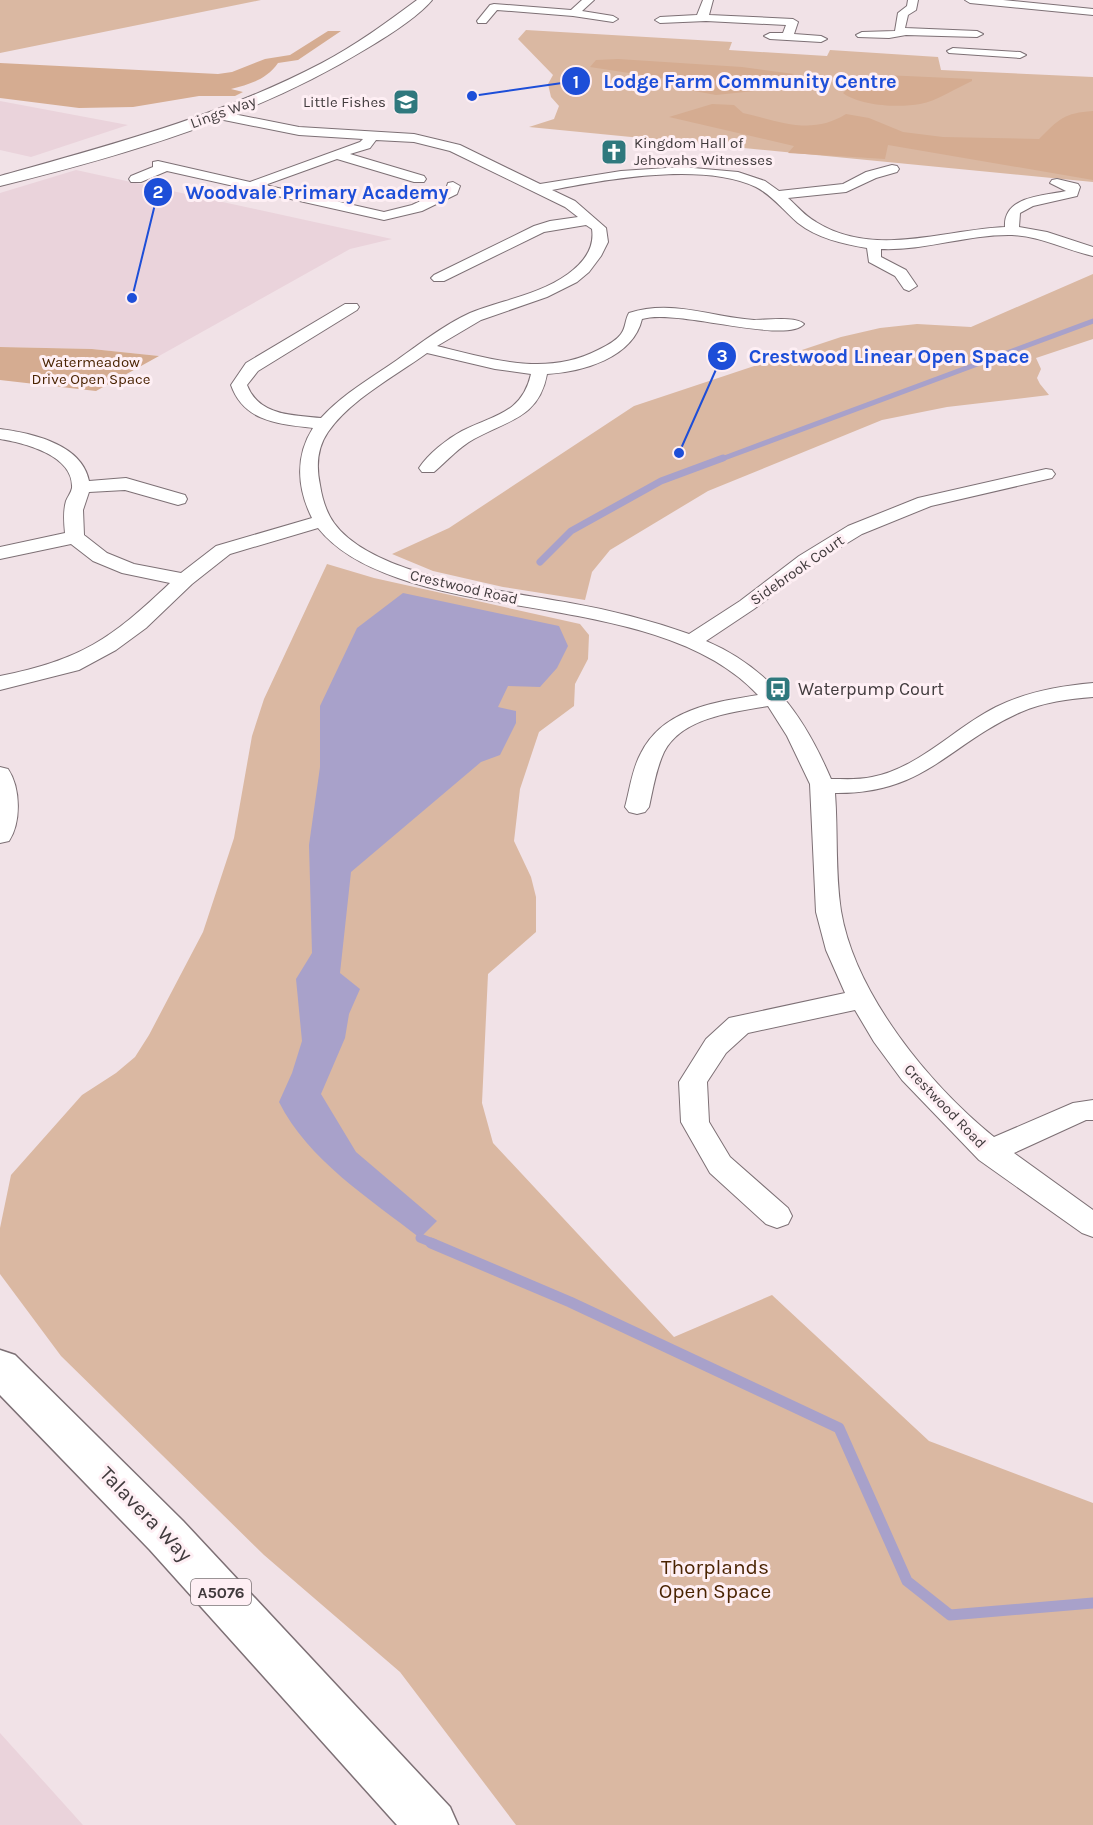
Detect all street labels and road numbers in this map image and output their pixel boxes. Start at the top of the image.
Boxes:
street label: Lings Way [188,92,258,132]
street label: Sidebrook Court [747,531,848,609]
street label: Crestwood Road [408,566,520,608]
street label: Crestwood Road [900,1060,990,1152]
street label: Talavera Way [95,1462,197,1567]
road number: A5076 [191,1579,251,1605]

